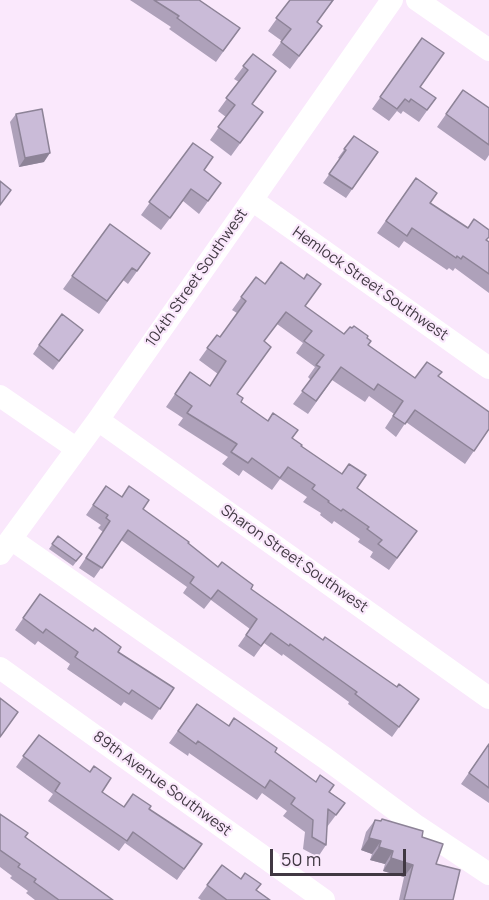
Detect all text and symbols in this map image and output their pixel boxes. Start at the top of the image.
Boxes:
street label: 104th Street Southwest [142,205,252,351]
street label: Hemlock Street Southwest [289,223,451,345]
street label: Sharon Street Southwest [217,501,371,617]
street label: 89th Avenue Southwest [90,728,234,840]
scale bar [273,837,410,875]
text: 50 m [281,847,321,871]

